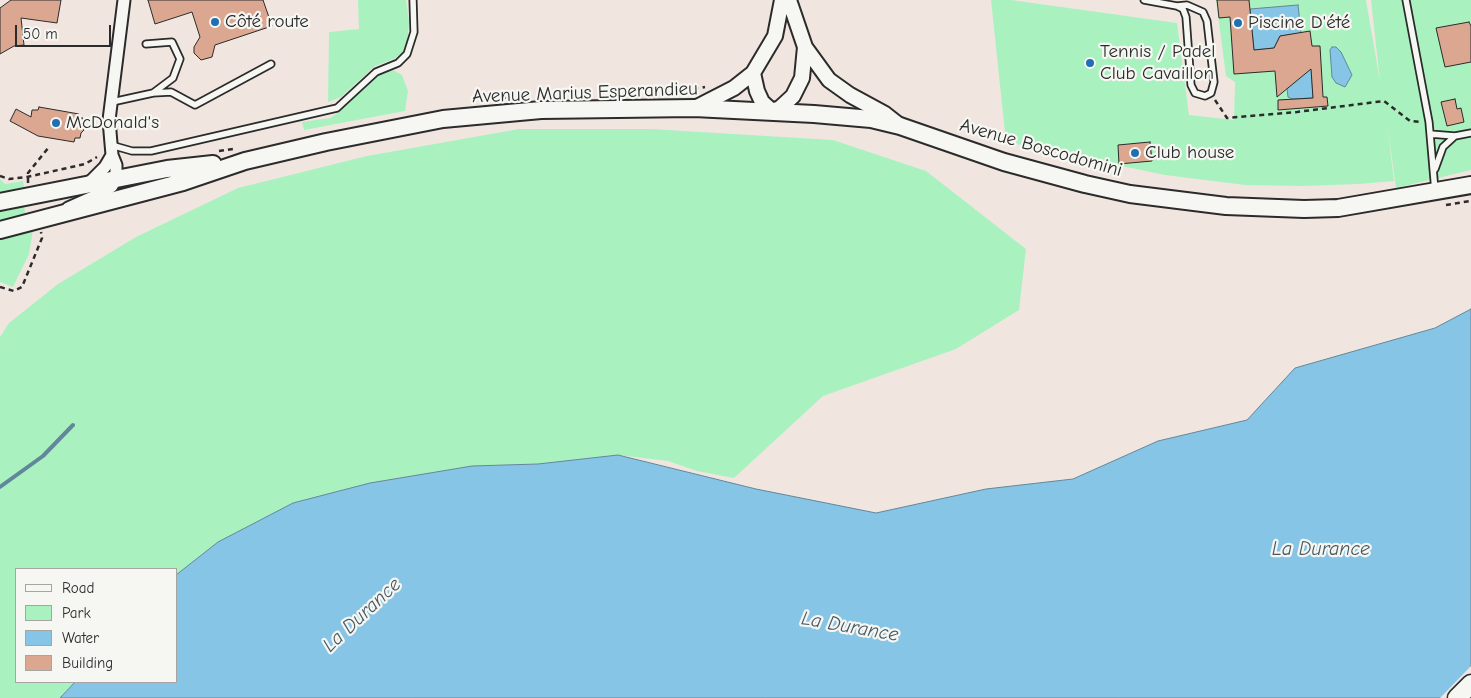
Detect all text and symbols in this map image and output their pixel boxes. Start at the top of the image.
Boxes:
place label: Côté route [225,11,309,33]
place label: Piscine D'été [1248,12,1350,34]
scale bar [18,15,114,47]
marker: Côté route [209,16,221,28]
marker: Piscine D'été [1232,17,1244,29]
text: 50 m [23,25,58,43]
place label: Tennis / Padel Club Cavaillon [1100,41,1216,85]
marker: Tennis / Padel Club Cavaillon [1084,57,1096,69]
street label: Avenue Marius Esperandieu [472,78,698,108]
place label: McDonald's [66,112,159,134]
street label: Avenue Boscodomini [957,114,1125,182]
marker: McDonald's [50,117,62,129]
place label: Club house [1145,142,1234,164]
marker: Club house [1129,147,1141,159]
water label: La Durance [1272,537,1370,561]
legend [15,568,178,683]
water label: La Durance [318,573,406,657]
text: Road [62,579,94,597]
text: Park [62,604,91,622]
water label: La Durance [800,607,900,647]
text: Water [62,629,99,647]
text: Building [62,654,113,672]

